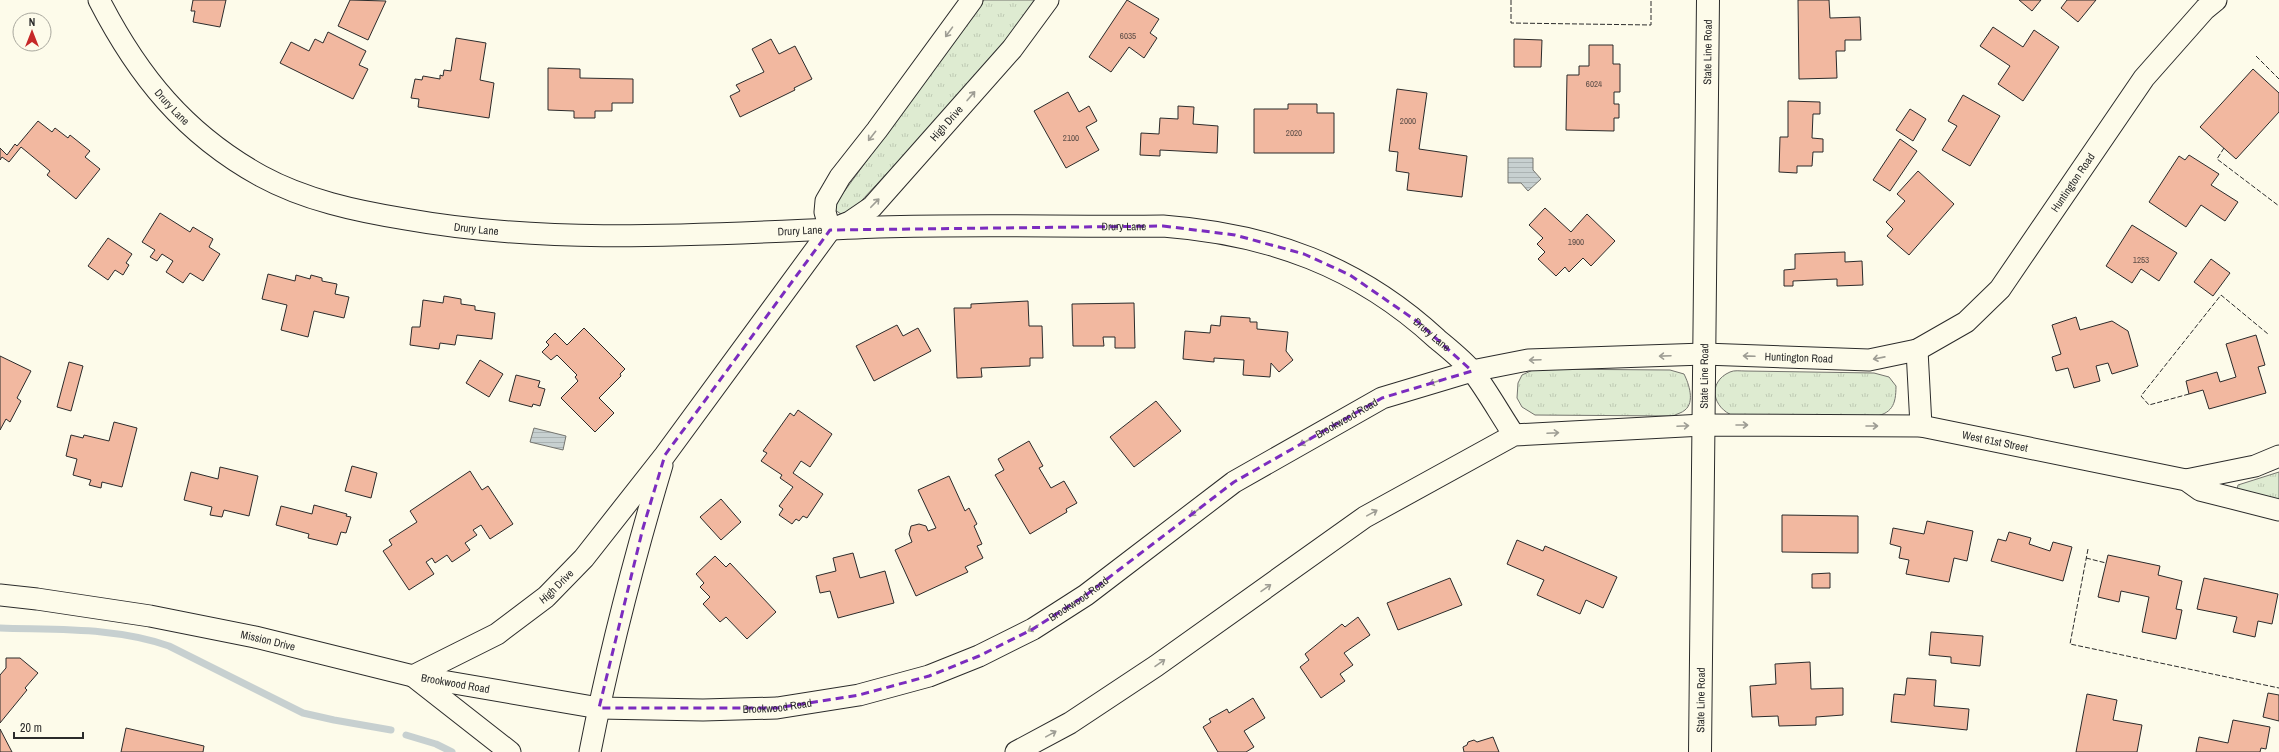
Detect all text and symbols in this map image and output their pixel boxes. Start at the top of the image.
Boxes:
north arrow [12,12,52,52]
text: N [29,15,35,29]
street label: State Line Road [1700,19,1715,85]
one-way arrow [945,26,953,37]
house number: 6035 [1120,30,1136,42]
house number: 6024 [1586,78,1602,90]
street label: Drury Lane [152,86,193,128]
one-way arrow [966,91,975,101]
street label: High Drive [927,102,966,144]
house number: 2000 [1400,115,1416,127]
house number: 2020 [1286,127,1302,139]
one-way arrow [868,131,876,142]
house number: 2100 [1063,132,1079,144]
street label: Huntington Road [2048,150,2098,215]
one-way arrow [870,198,879,208]
street label: Drury Lane [1102,219,1146,233]
street label: Drury Lane [453,220,499,238]
street label: Drury Lane [777,222,823,238]
house number: 1900 [1568,236,1584,248]
house number: 1253 [2133,254,2149,266]
street label: Drury Lane [1411,315,1453,354]
street label: State Line Road [1697,343,1711,409]
street label: Huntington Road [1764,349,1833,366]
one-way arrow [1659,352,1672,359]
one-way arrow [1743,352,1756,360]
one-way arrow [1873,354,1886,362]
one-way arrow [1529,356,1542,363]
one-way arrow [1428,379,1441,386]
street label: Brookwood Road [1313,395,1380,441]
one-way arrow [1735,421,1748,429]
one-way arrow [1676,422,1689,430]
one-way arrow [1865,422,1878,430]
street label: West 61st Street [1961,428,2030,455]
one-way arrow [1546,430,1559,437]
one-way arrow [1299,439,1311,447]
one-way arrow [1190,508,1201,516]
one-way arrow [1366,509,1378,517]
street label: High Drive [536,566,576,607]
street label: Brookwood Road [1046,574,1111,624]
one-way arrow [1260,584,1271,592]
one-way arrow [1027,625,1039,633]
street label: Mission Drive [239,627,297,654]
one-way arrow [1154,659,1165,667]
street label: State Line Road [1693,667,1708,733]
street label: Brookwood Road [420,671,491,696]
street label: Brookwood Road [742,696,813,716]
scale bar [14,714,83,740]
text: 20 m [20,720,42,736]
one-way arrow [1045,729,1057,737]

